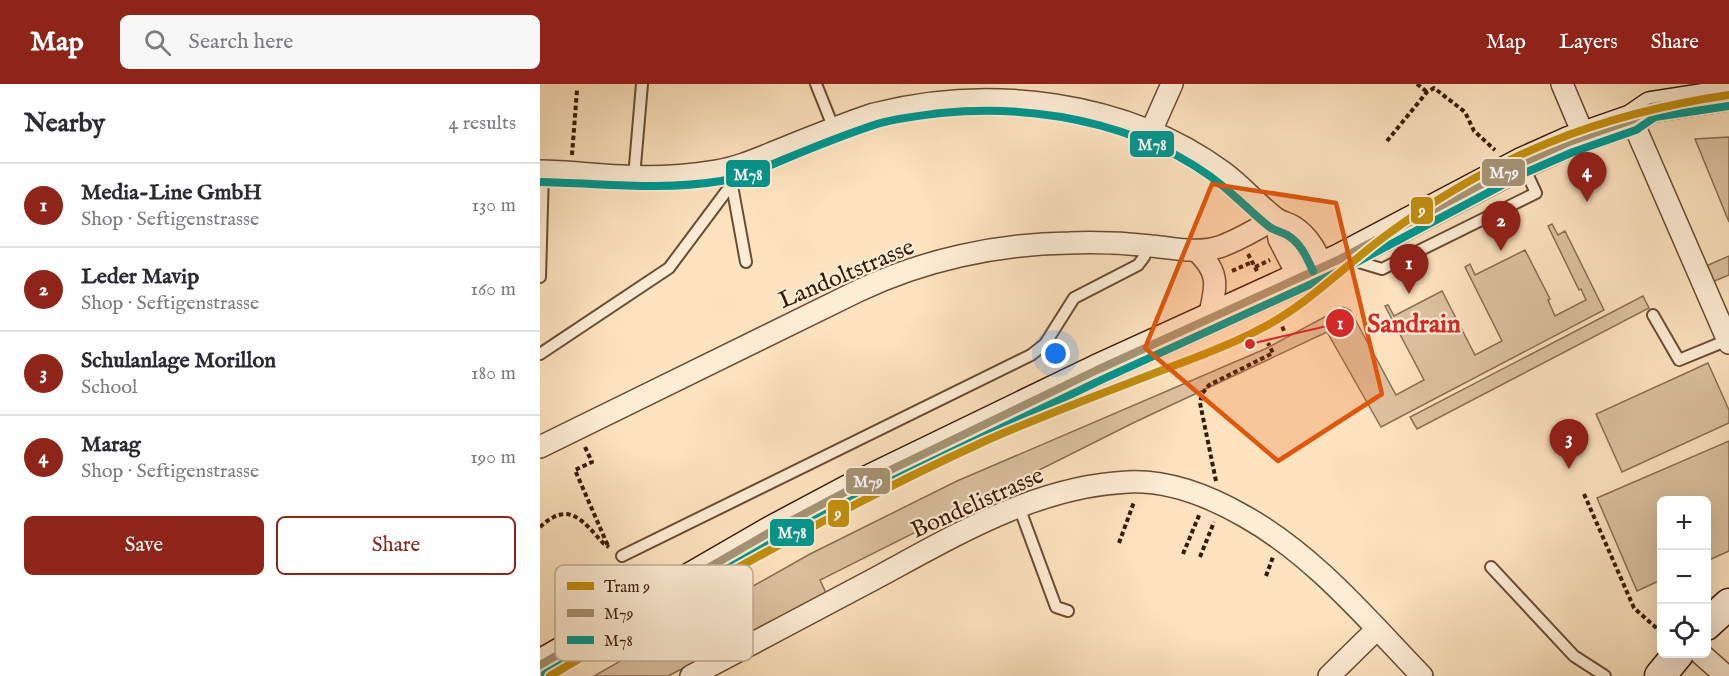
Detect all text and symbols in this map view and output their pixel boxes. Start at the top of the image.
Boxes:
search box [120,15,540,69]
text: Map [30,25,84,60]
icon: search [141,26,174,59]
text: Search here [189,28,293,56]
text: Map [1486,29,1526,56]
text: Layers [1559,29,1618,56]
text: Share [1651,29,1699,56]
text: Nearby [24,107,105,140]
text: 4 results [449,111,516,136]
line badge: M78 [1129,130,1175,158]
text: M78 [1138,136,1166,156]
pin: 4 [1568,152,1606,202]
line badge: M79 [1481,158,1526,187]
line badge: M78 [725,159,771,188]
text: M79 [1489,164,1519,184]
text: M78 [734,166,762,186]
text: Media-Line GmbH [81,179,262,207]
text: 1 [40,193,47,218]
text: 130 m [471,193,516,218]
line badge: 9 [1410,196,1434,225]
text: 9 [1418,202,1426,222]
pin: 2 [1482,202,1520,251]
text: Shop · Seftigenstrasse [81,207,259,232]
street label: Landoltstrasse [774,232,919,317]
pin: 1 [1390,244,1428,294]
text: Leder Mavip [81,263,199,291]
text: 2 [39,277,48,302]
text: 160 m [470,277,516,302]
text: Shop · Seftigenstrasse [81,291,259,316]
callout: Sandrain [1325,301,1473,345]
text: Sandrain [1367,308,1461,341]
text: 1 [1337,313,1344,336]
your location [1041,339,1070,368]
text: Schulanlage Morillon [81,347,276,375]
text: 3 [40,361,47,386]
text: 180 m [471,361,516,386]
text: School [81,375,137,400]
pin: 3 [1550,420,1588,469]
text: Marag [81,431,141,459]
text: 4 [39,445,48,470]
text: 190 m [470,445,516,470]
text: Shop · Seftigenstrasse [81,459,259,484]
street label: Bondelistrasse [906,460,1049,546]
line badge: M79 [845,467,891,495]
text: M79 [853,473,883,493]
map controls [1657,496,1711,658]
button: + [1657,496,1711,550]
line badge: 9 [827,499,850,528]
text: 9 [834,505,842,525]
button: Save [24,516,264,575]
button: Share [276,516,516,575]
line badge: M78 [769,518,815,547]
text: M78 [778,524,806,544]
button: − [1657,550,1711,604]
legend [555,565,753,661]
text: Tram 9 [604,578,650,598]
button: locate [1657,604,1711,658]
text: M79 [604,605,634,625]
text: M78 [604,632,633,652]

